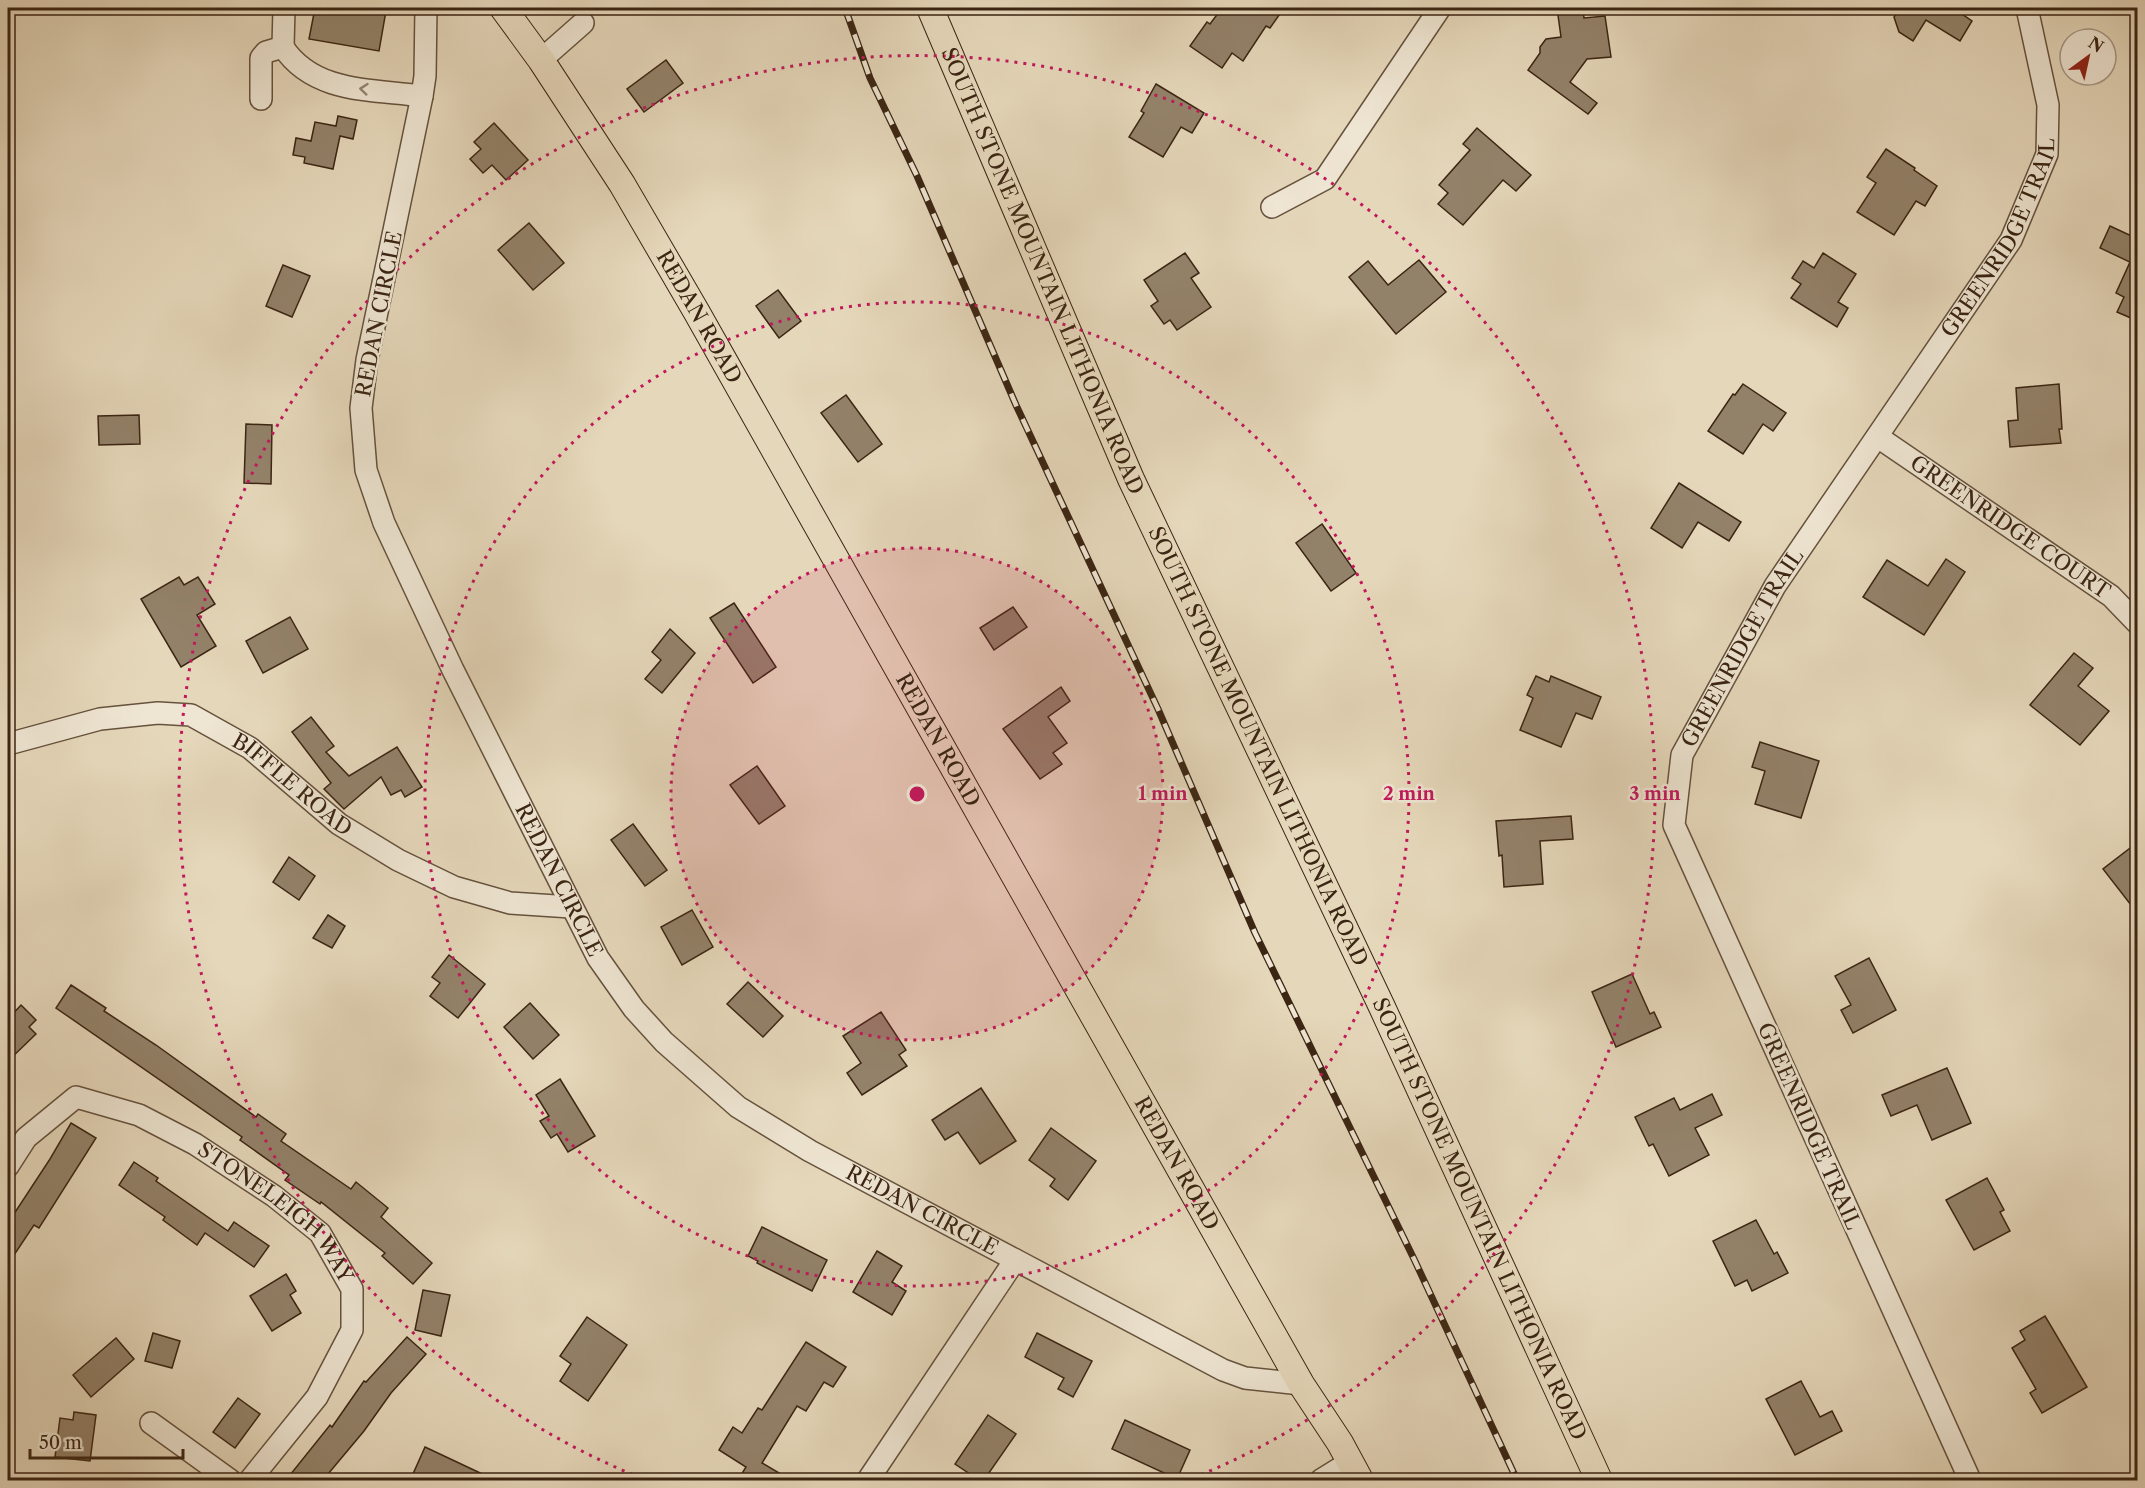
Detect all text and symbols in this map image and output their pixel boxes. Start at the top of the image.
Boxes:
north arrow [2058,27,2118,87]
text: N [2085,32,2108,57]
street label: SOUTH STONE MOUNTAIN LITHONIA ROAD [936,44,1149,498]
one-way arrow [360,83,369,96]
street label: GREENRIDGE TRAIL [1936,138,2059,342]
street label: REDAN CIRCLE [350,229,407,399]
street label: REDAN ROAD [651,246,747,388]
street label: GREENRIDGE COURT [1906,450,2115,604]
street label: SOUTH STONE MOUNTAIN LITHONIA ROAD [1143,522,1374,970]
street label: GREENRIDGE TRAIL [1676,544,1809,751]
street label: REDAN ROAD [891,669,986,811]
street label: BIFFLE ROAD [228,728,357,841]
text: 1 min [1138,783,1188,805]
text: 2 min [1383,783,1436,805]
text: 3 min [1629,783,1681,805]
centre of rings [907,784,927,804]
street label: REDAN CIRCLE [510,799,608,961]
street label: SOUTH STONE MOUNTAIN LITHONIA ROAD [1368,994,1592,1444]
street label: GREENRIDGE TRAIL [1753,1019,1866,1233]
street label: REDAN ROAD [1129,1092,1225,1234]
street label: STONELEIGH WAY [193,1136,359,1288]
street label: REDAN CIRCLE [842,1159,1003,1260]
scale bar [30,1422,183,1460]
text: 50 m [39,1432,82,1454]

